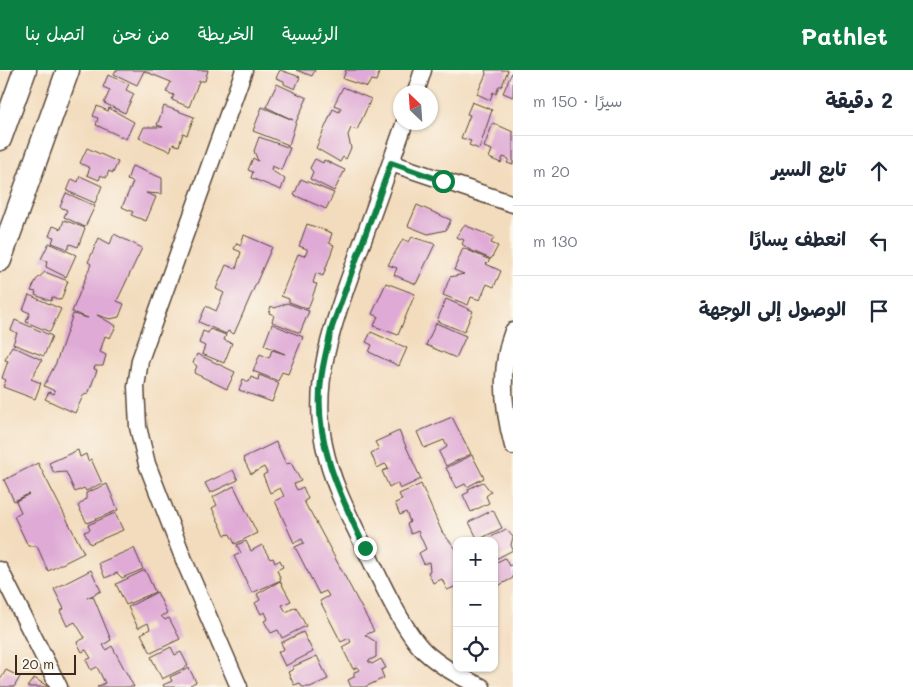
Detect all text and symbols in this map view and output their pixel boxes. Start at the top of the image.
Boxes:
text: Pathlet [801,20,888,51]
text: اتصل بنا [25,21,85,45]
text: من نحن [113,21,170,45]
text: الخريطة [198,21,254,45]
text: الرئيسية [282,21,338,45]
north arrow [393,85,438,130]
text: 2 دقيقة [825,86,893,113]
text: سيرًا · 150 m [533,90,622,111]
text: تابع السير [771,156,846,181]
icon: ahead [865,157,893,185]
text: 20 m [533,160,570,181]
route start [432,170,455,193]
text: انعطف يسارًا [749,226,846,251]
icon: left [865,227,893,255]
text: 130 m [533,230,577,251]
text: الوصول إلى الوجهة [699,296,846,321]
icon: arrive [865,297,893,325]
route end [354,537,377,560]
map controls [453,537,498,672]
button: + [453,537,498,582]
button: − [453,582,498,627]
button: locate [453,627,498,672]
scale bar [15,652,76,675]
text: 20 m [22,654,54,673]

